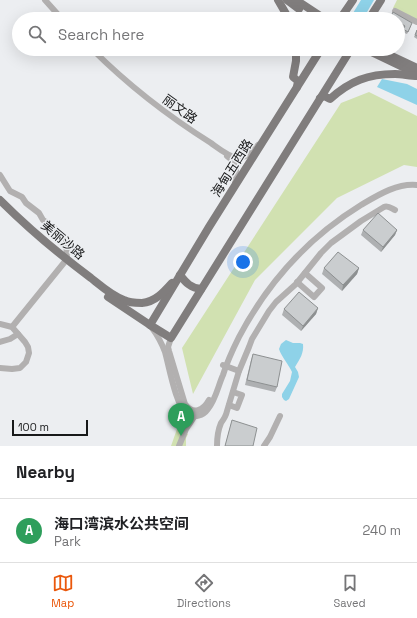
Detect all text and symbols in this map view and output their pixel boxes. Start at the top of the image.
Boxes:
search box [12,12,405,56]
icon: search [26,23,48,45]
text: Search here [58,25,144,44]
street label: 丽文路 [159,91,201,127]
street label: 海甸五西路 [208,136,256,200]
street label: 美丽沙路 [38,217,88,263]
your location [233,252,253,272]
pin: A [168,403,194,436]
scale bar [12,418,88,437]
text: 100 m [18,420,49,434]
text: Nearby [16,461,75,483]
text: 海口湾滨水公共空间 [54,514,189,533]
text: A [25,522,33,539]
text: 240 m [363,522,401,539]
text: Park [54,533,81,550]
tab: Map [51,572,74,610]
tab: Directions [177,572,231,610]
tab: Saved [334,572,366,610]

